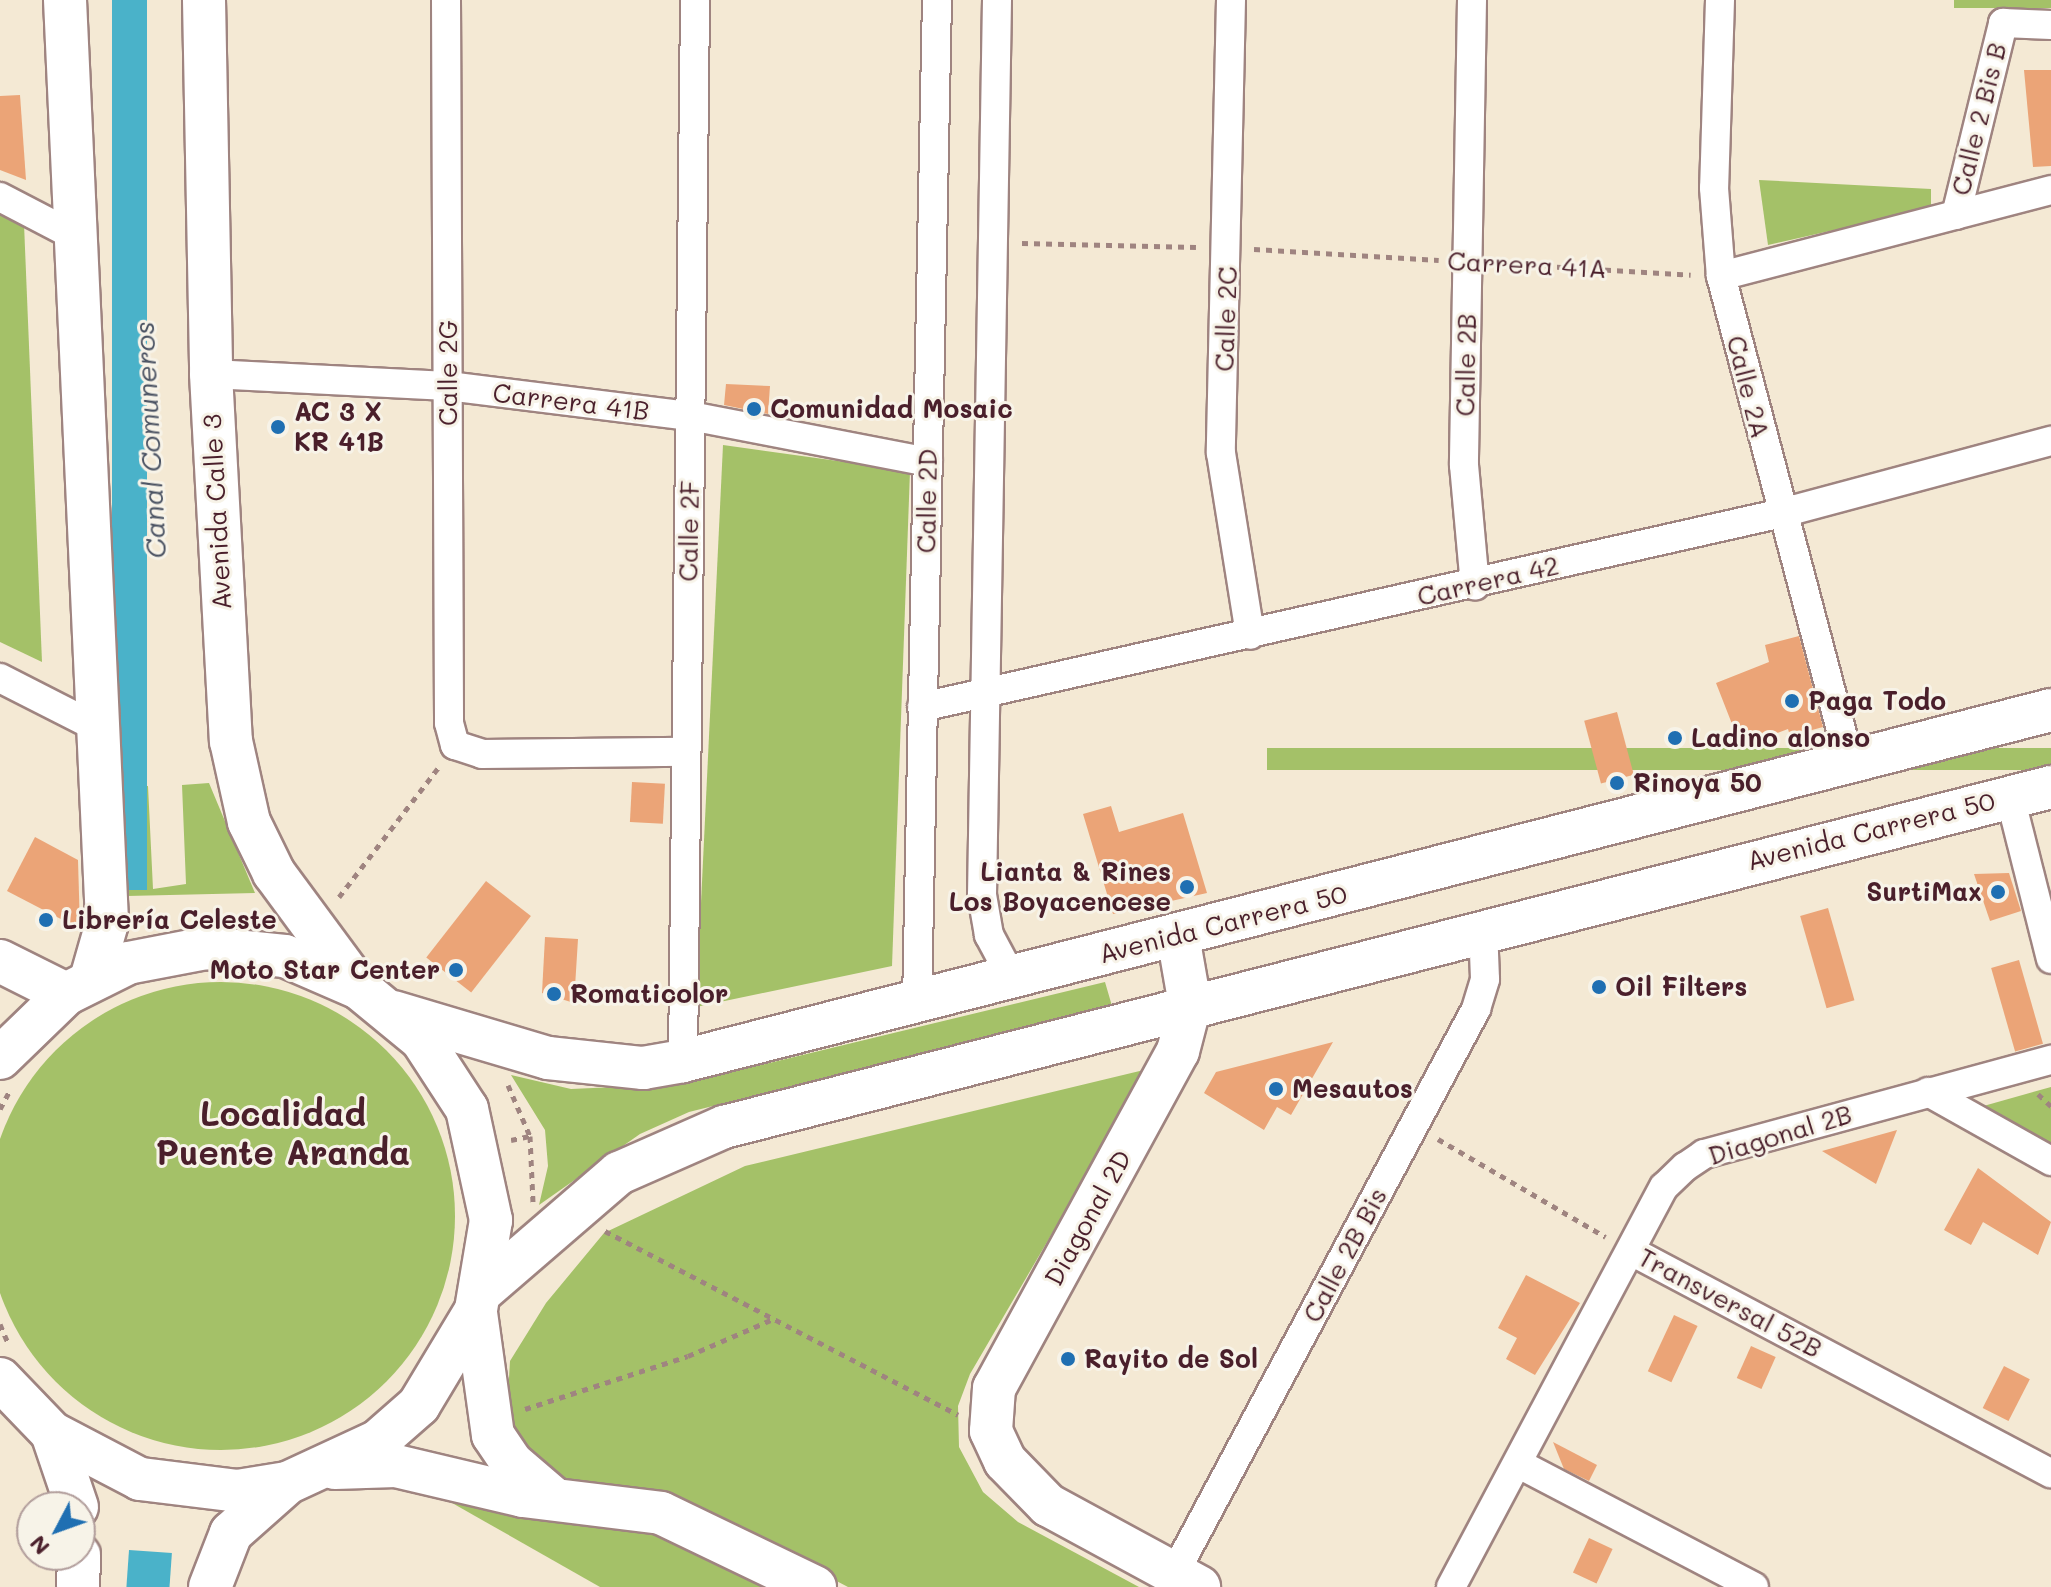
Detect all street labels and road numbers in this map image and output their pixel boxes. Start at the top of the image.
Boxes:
street label: Calle 2 Bis B [1945,39,2013,199]
street label: Carrera 41A [1447,245,1607,285]
street label: Calle 2C [1209,266,1243,372]
street label: Calle 2B [1450,313,1482,417]
street label: Calle 2G [432,320,464,426]
street label: Calle 2A [1720,332,1776,442]
street label: Carrera 41B [491,377,651,427]
street label: Avenida Calle 3 [196,413,238,611]
street label: Calle 2D [910,448,944,554]
street label: Calle 2F [673,480,705,582]
street label: Carrera 42 [1414,550,1562,612]
street label: Avenida Carrera 50 [1744,785,1998,877]
street label: Avenida Carrera 50 [1096,878,1350,970]
street label: Diagonal 2B [1704,1098,1856,1172]
street label: Diagonal 2D [1038,1145,1138,1291]
street label: Calle 2B Bis [1297,1182,1393,1328]
street label: Transversal 52B [1633,1242,1827,1364]

